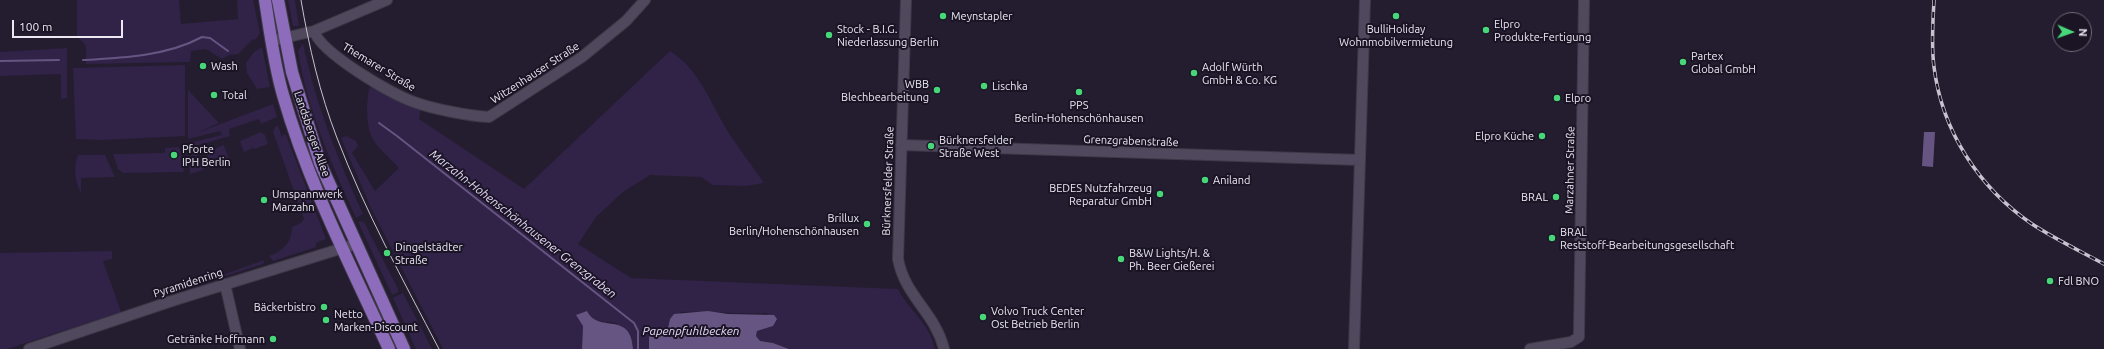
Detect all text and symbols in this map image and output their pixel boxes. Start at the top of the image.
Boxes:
place label: Meynstapler [951,9,1013,23]
marker: Meynstapler [938,11,948,21]
marker: BulliHoliday Wohnmobilvermietung [1391,11,1401,21]
scale bar [14,12,125,38]
north arrow [2052,12,2092,52]
place label: Elpro Produkte-Fertigung [1494,17,1591,43]
text: 100 m [19,20,52,33]
place label: Stock - B.I.G. Niederlassung Berlin [837,22,939,48]
place label: BulliHoliday Wohnmobilvermietung [1339,22,1453,48]
marker: Elpro Produkte-Fertigung [1481,25,1491,35]
text: N [2077,28,2089,37]
marker: Stock - B.I.G. Niederlassung Berlin [824,30,834,40]
street label: Witzenhauser Straße [488,39,582,107]
street label: Themarer Straße [340,40,418,94]
place label: Partex Global GmbH [1691,49,1756,75]
marker: Partex Global GmbH [1678,57,1688,67]
place label: Wash [211,59,238,73]
place label: Adolf Würth GmbH & Co. KG [1202,60,1277,86]
marker: Wash [198,61,208,71]
marker: Adolf Würth GmbH & Co. KG [1189,68,1199,78]
place label: WBB Blechbearbeitung [841,77,929,103]
place label: Lischka [992,79,1028,93]
marker: Lischka [979,81,989,91]
marker: WBB Blechbearbeitung [932,85,942,95]
marker: PPS Berlin-Hohenschönhausen [1074,87,1084,97]
place label: Total [222,88,247,102]
marker: Total [209,90,219,100]
street label: Landsberger Allee [291,90,333,178]
place label: Elpro [1565,91,1591,105]
marker: Elpro [1552,93,1562,103]
place label: PPS Berlin-Hohenschönhausen [1014,98,1144,124]
street label: Bürknersfelder Straße [879,126,897,236]
street label: Marzahner Straße [1563,126,1577,214]
place label: Elpro Küche [1475,129,1534,143]
marker: Elpro Küche [1537,131,1547,141]
place label: Bürknersfelder Straße West [939,133,1013,159]
street label: Grenzgrabenstraße [1083,133,1179,149]
marker: Bürknersfelder Straße West [926,141,936,151]
place label: Pforte IPH Berlin [182,142,231,168]
water label: Marzahn-Hohenschönhausener Grenzgraben [427,147,619,301]
marker: Pforte IPH Berlin [169,150,179,160]
place label: Aniland [1213,173,1250,187]
marker: Aniland [1200,175,1210,185]
place label: BEDES Nutzfahrzeug Reparatur GmbH [1049,181,1152,207]
place label: Umspannwerk Marzahn [272,187,343,213]
marker: BEDES Nutzfahrzeug Reparatur GmbH [1155,189,1165,199]
place label: BRAL [1521,190,1548,204]
marker: BRAL [1551,192,1561,202]
marker: Umspannwerk Marzahn [259,195,269,205]
place label: Brillux Berlin/Hohenschönhausen [729,211,859,237]
marker: Brillux Berlin/Hohenschönhausen [862,219,872,229]
place label: BRAL Reststoff-Bearbeitungsgesellschaft [1560,225,1734,251]
marker: BRAL Reststoff-Bearbeitungsgesellschaft [1547,233,1557,243]
place label: Dingelstädter Straße [395,240,463,266]
place label: B&W Lights/H. & Ph. Beer Gießerei [1129,246,1215,272]
marker: Dingelstädter Straße [382,248,392,258]
marker: B&W Lights/H. & Ph. Beer Gießerei [1116,254,1126,264]
street label: Pyramidenring [152,266,224,300]
place label: Fdl BNO [2058,274,2099,288]
marker: Fdl BNO [2045,276,2055,286]
place label: Bäckerbistro [254,300,316,314]
marker: Bäckerbistro [319,302,329,312]
place label: Volvo Truck Center Ost Betrieb Berlin [991,304,1084,330]
place label: Netto Marken-Discount [334,307,418,333]
marker: Volvo Truck Center Ost Betrieb Berlin [978,312,988,322]
marker: Netto Marken-Discount [321,315,331,325]
water label: Papenpfuhlbecken [643,324,739,338]
place label: Getränke Hoffmann [167,332,265,346]
marker: Getränke Hoffmann [268,334,278,344]

